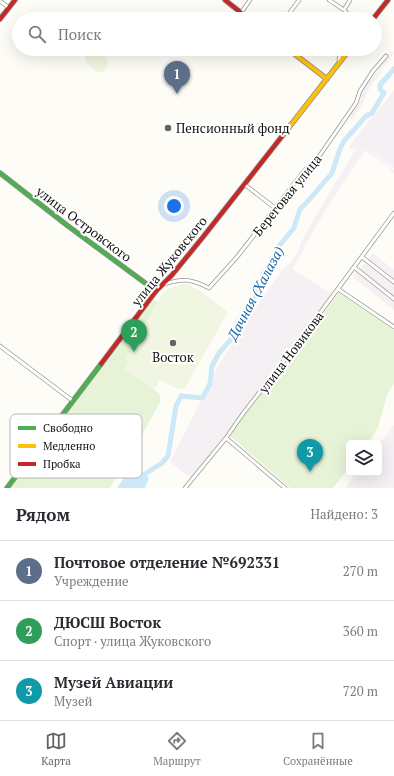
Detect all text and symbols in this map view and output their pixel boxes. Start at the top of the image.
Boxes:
search box [12,12,382,56]
icon: search [26,23,48,45]
text: Поиск [58,24,101,44]
pin: 1 [164,61,190,94]
place label: Пенсионный фонд [176,119,290,137]
marker: Пенсионный фонд [163,123,173,133]
street label: Береговая улица [248,150,326,240]
street label: улица Островского [32,182,135,266]
your location [164,196,184,216]
street label: улица Жуковского [126,212,211,311]
water label: Дачная (Халаза) [222,243,288,344]
street label: улица Новикова [254,307,328,397]
pin: 2 [121,319,147,352]
marker: Восток [168,338,178,348]
place label: Восток [152,348,195,366]
legend [10,414,142,478]
text: Свободно [43,421,93,435]
text: Медленно [43,439,95,453]
pin: 3 [297,439,323,472]
map controls [346,440,382,476]
button: layers [346,440,382,476]
text: Пробка [43,457,81,471]
text: Рядом [16,503,70,526]
text: Найдено: 3 [311,505,378,523]
text: Почтовое отделение №692331 [54,552,280,572]
text: 1 [25,562,33,580]
text: 270 m [343,562,378,580]
text: Учреждение [54,572,129,590]
text: ДЮСШ Восток [54,612,161,632]
text: 2 [25,622,33,640]
text: 360 m [343,622,378,640]
text: Спорт · улица Жуковского [54,632,211,650]
text: Музей Авиации [54,672,173,692]
text: 3 [25,682,33,700]
text: 720 m [343,682,378,700]
text: Музей [54,692,93,710]
tab: Карта [41,730,71,768]
tab: Маршрут [153,730,201,768]
tab: Сохранённые [283,730,353,768]

